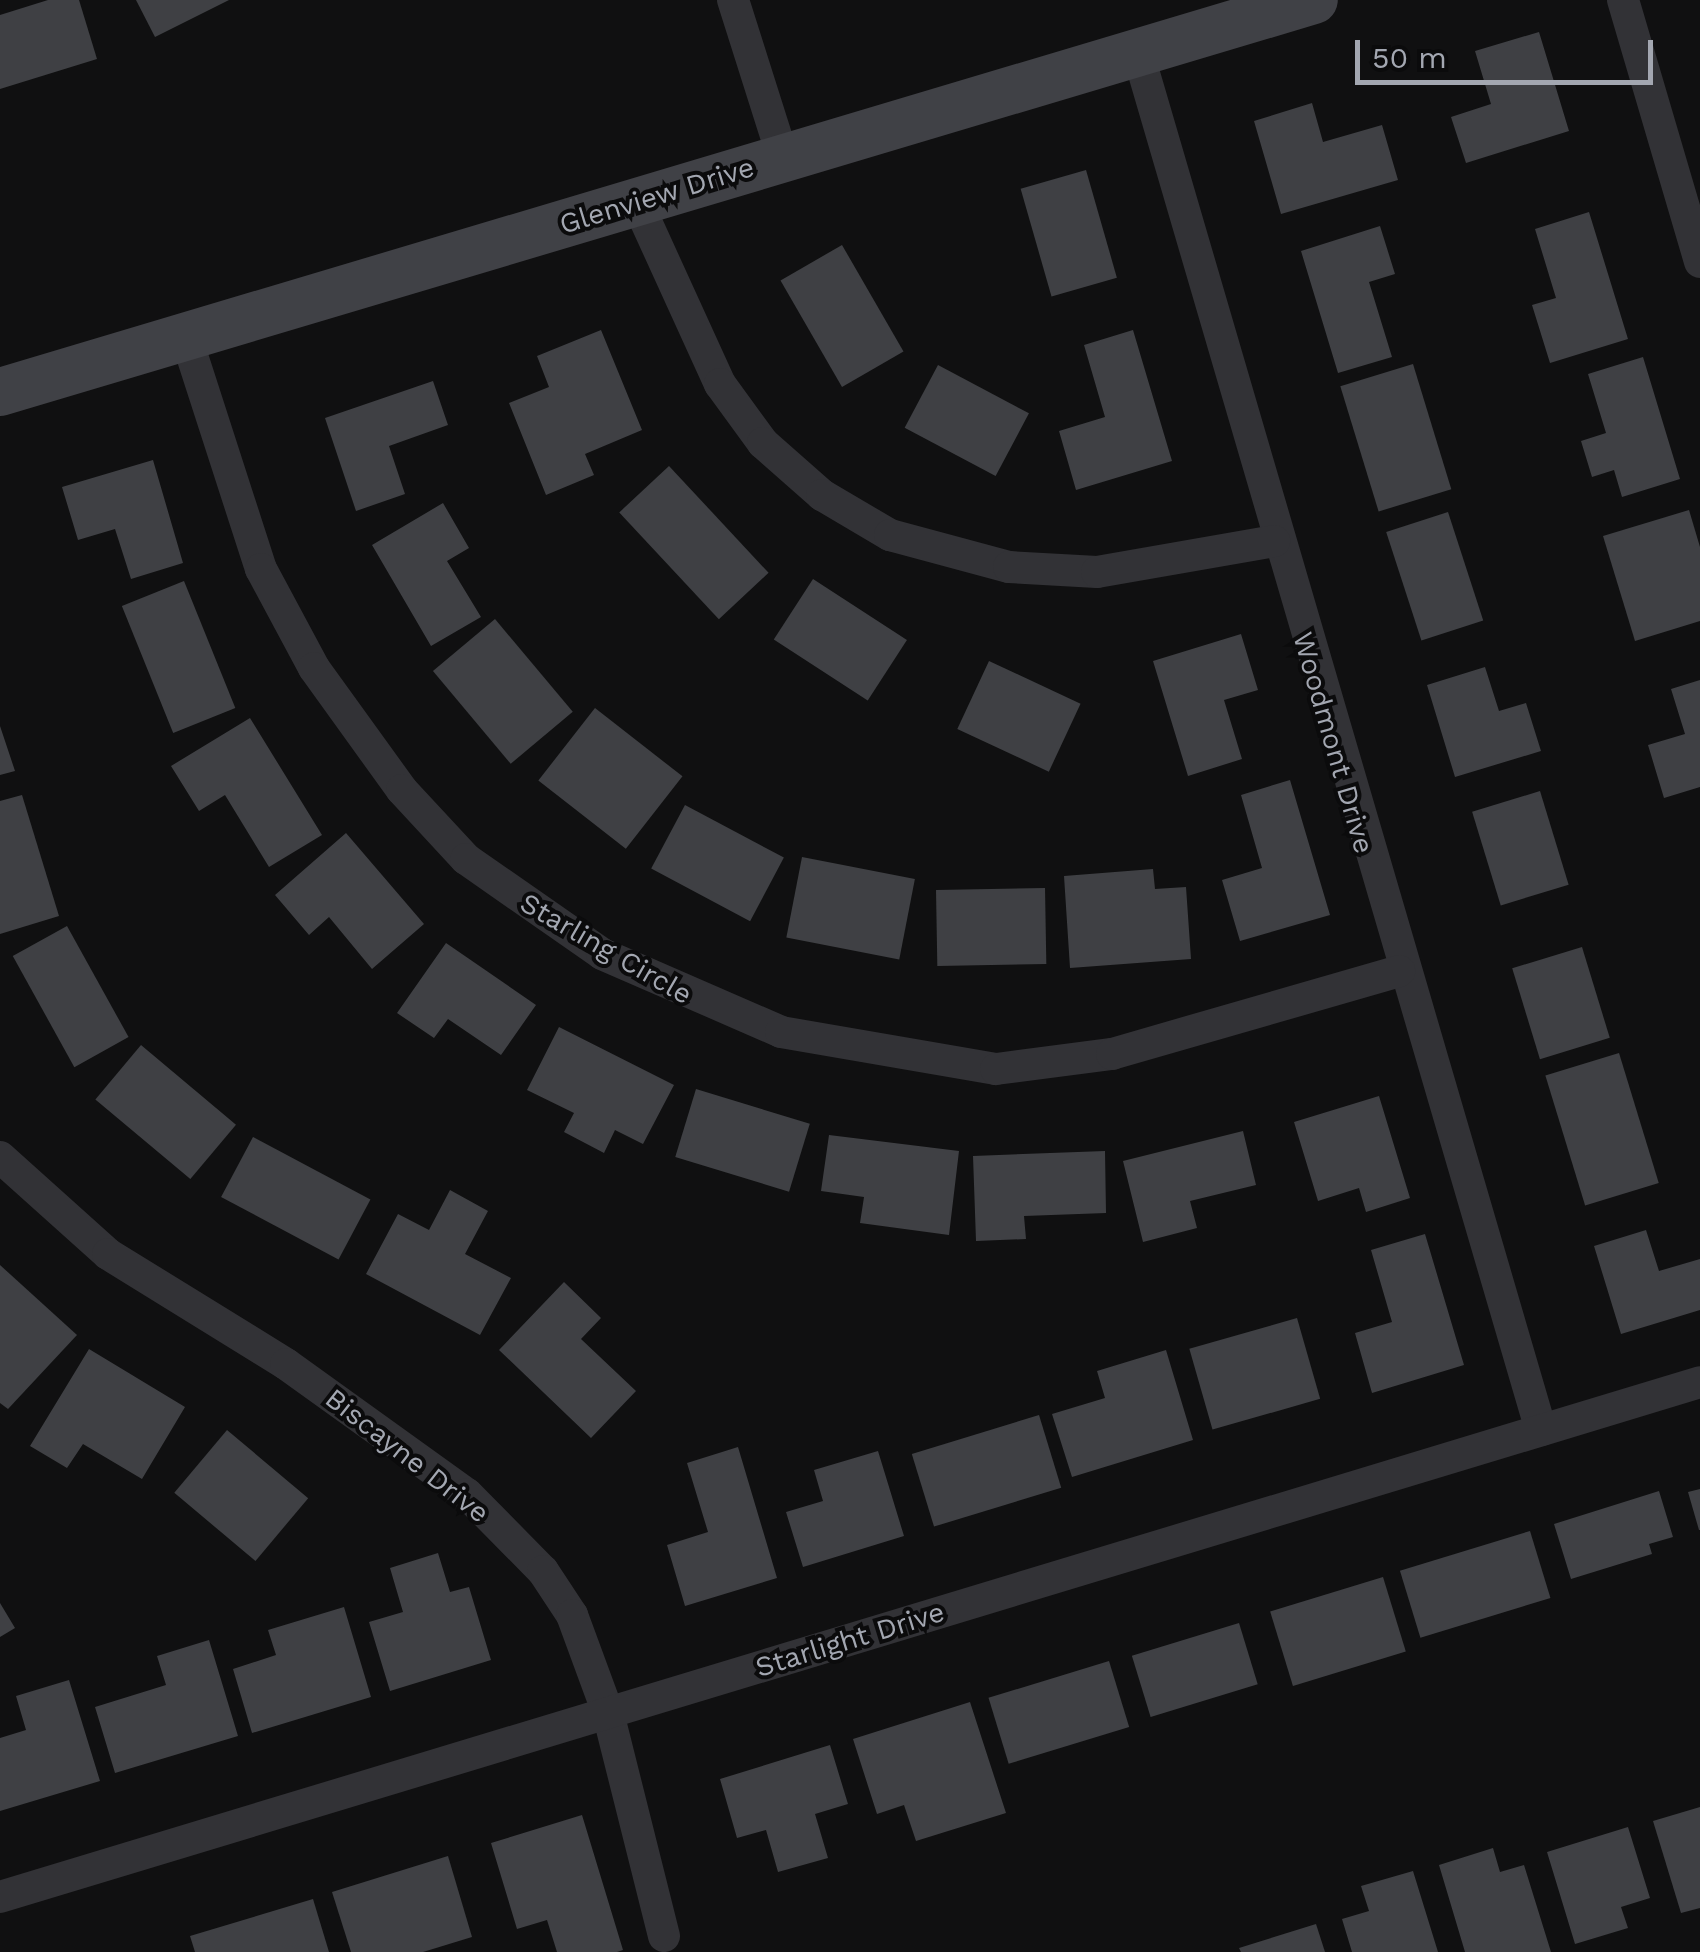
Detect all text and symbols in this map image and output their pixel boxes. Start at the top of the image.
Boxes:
scale bar [1360,20,1658,82]
text: 50 m [1372,40,1447,75]
street label: Glenview Drive [555,150,759,242]
street label: Woodmont Drive [1285,628,1381,858]
street label: Starling Circle [514,886,698,1012]
street label: Biscayne Drive [319,1382,495,1530]
street label: Starlight Drive [751,1595,949,1685]

